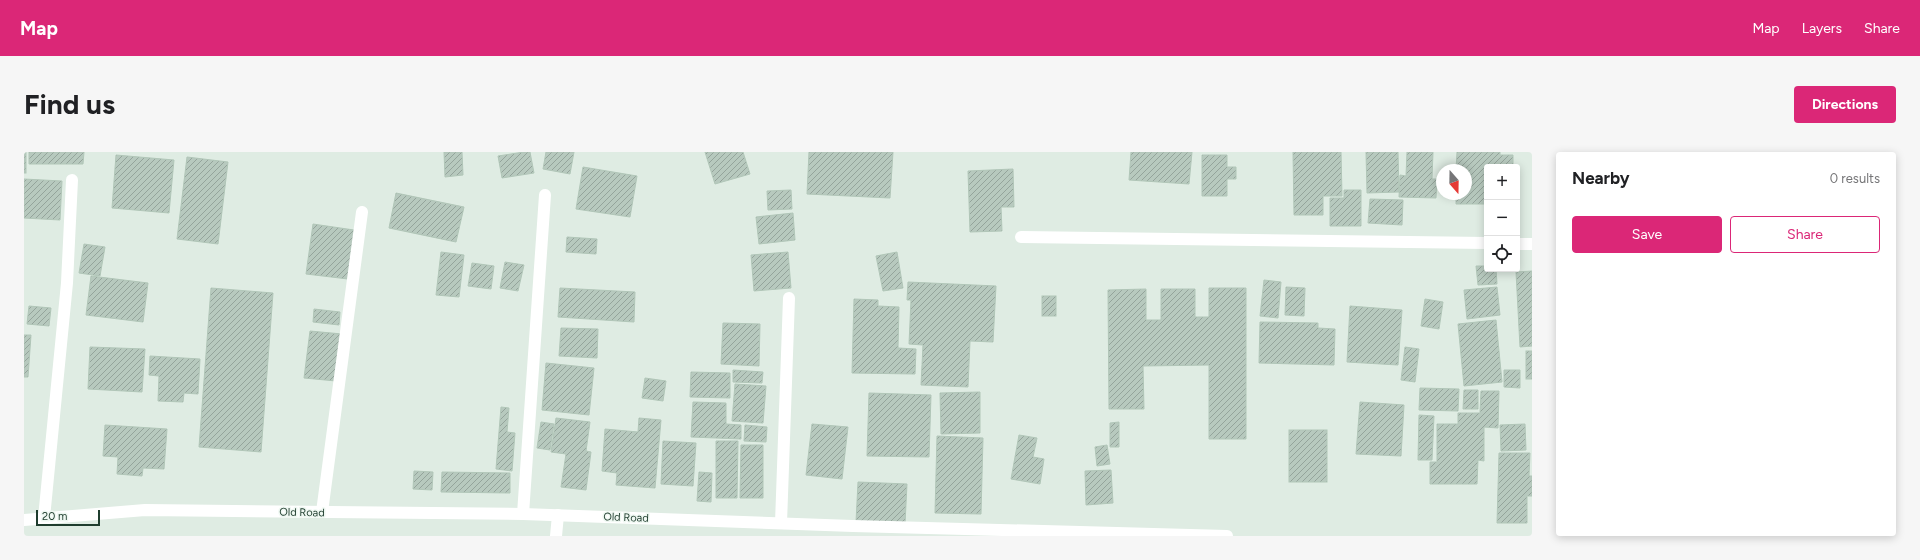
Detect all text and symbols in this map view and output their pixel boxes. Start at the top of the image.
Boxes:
text: Map [20,17,58,40]
text: Map [1752,20,1780,37]
text: Layers [1802,20,1842,37]
text: Share [1864,20,1900,37]
button: Directions [1794,86,1896,123]
text: Find us [24,87,115,121]
north arrow [1436,164,1472,200]
map controls [1484,164,1520,272]
button: + [1484,164,1520,200]
text: Nearby [1572,168,1630,188]
text: 0 results [1830,171,1880,186]
button: − [1484,200,1520,236]
button: Save [1572,216,1722,253]
button: Share [1730,216,1880,253]
button: locate [1484,236,1520,272]
street label: Old Road [279,506,325,519]
scale bar [36,508,100,527]
text: 20 m [42,510,67,523]
street label: Old Road [603,510,649,525]

